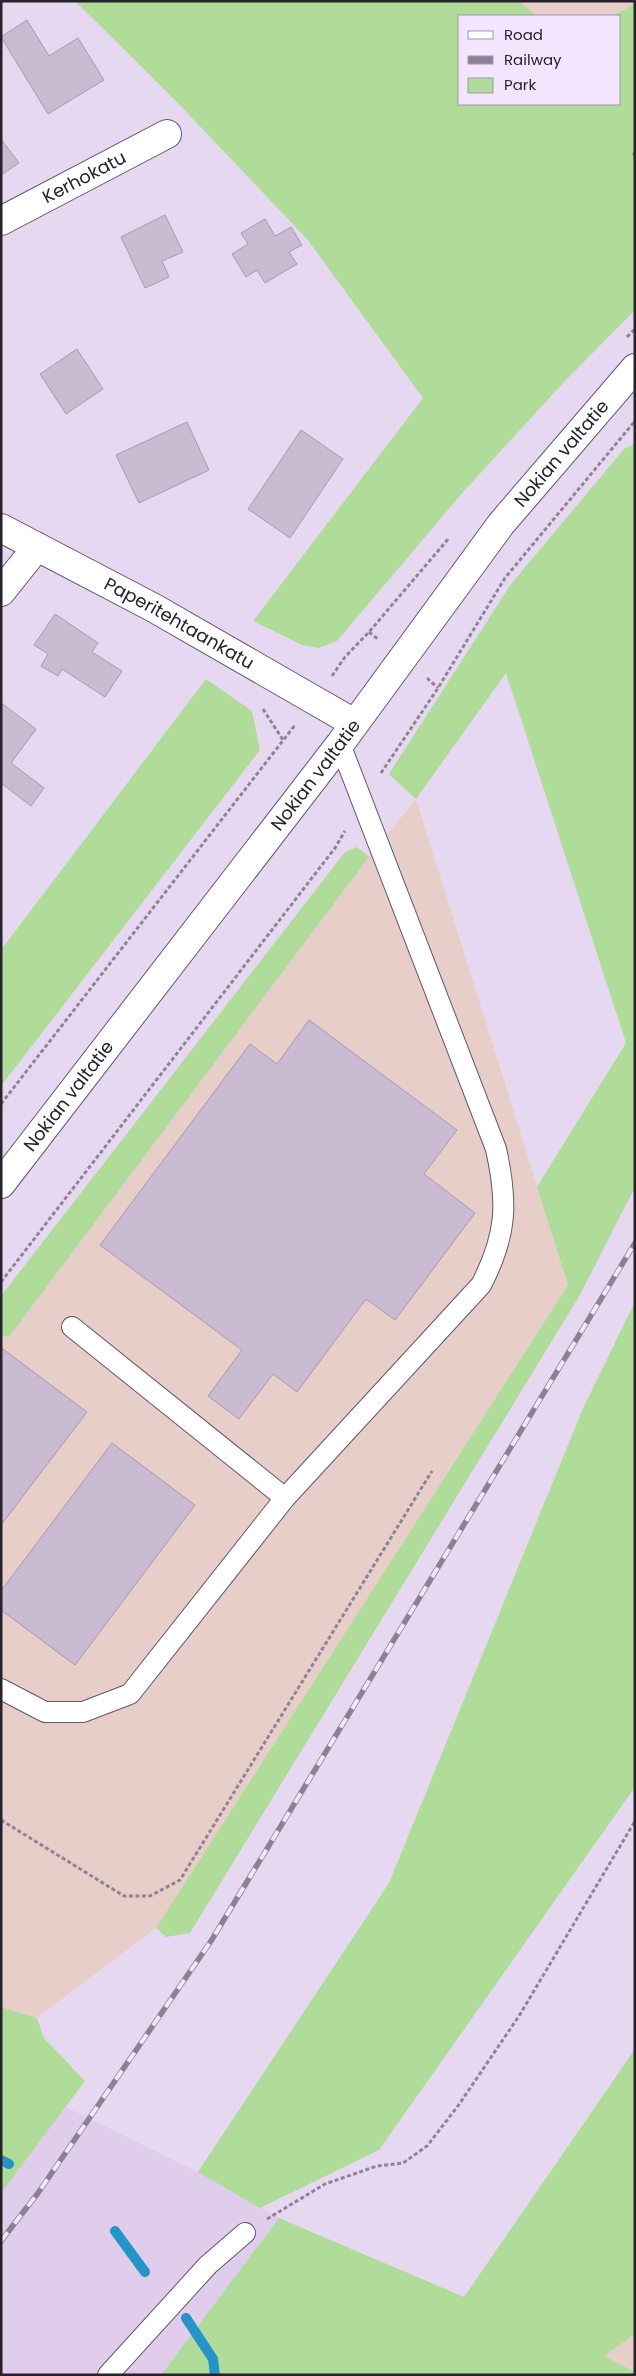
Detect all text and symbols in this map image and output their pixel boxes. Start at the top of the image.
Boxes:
legend [458,15,621,105]
text: Road [504,24,543,45]
text: Railway [504,49,562,70]
text: Park [504,74,536,95]
street label: Kerhokatu [38,145,130,209]
street label: Nokian valtatie [508,394,614,512]
street label: Paperitehtaankatu [100,571,259,675]
street label: Nokian valtatie [265,714,366,836]
street label: Nokian valtatie [18,1035,119,1156]

